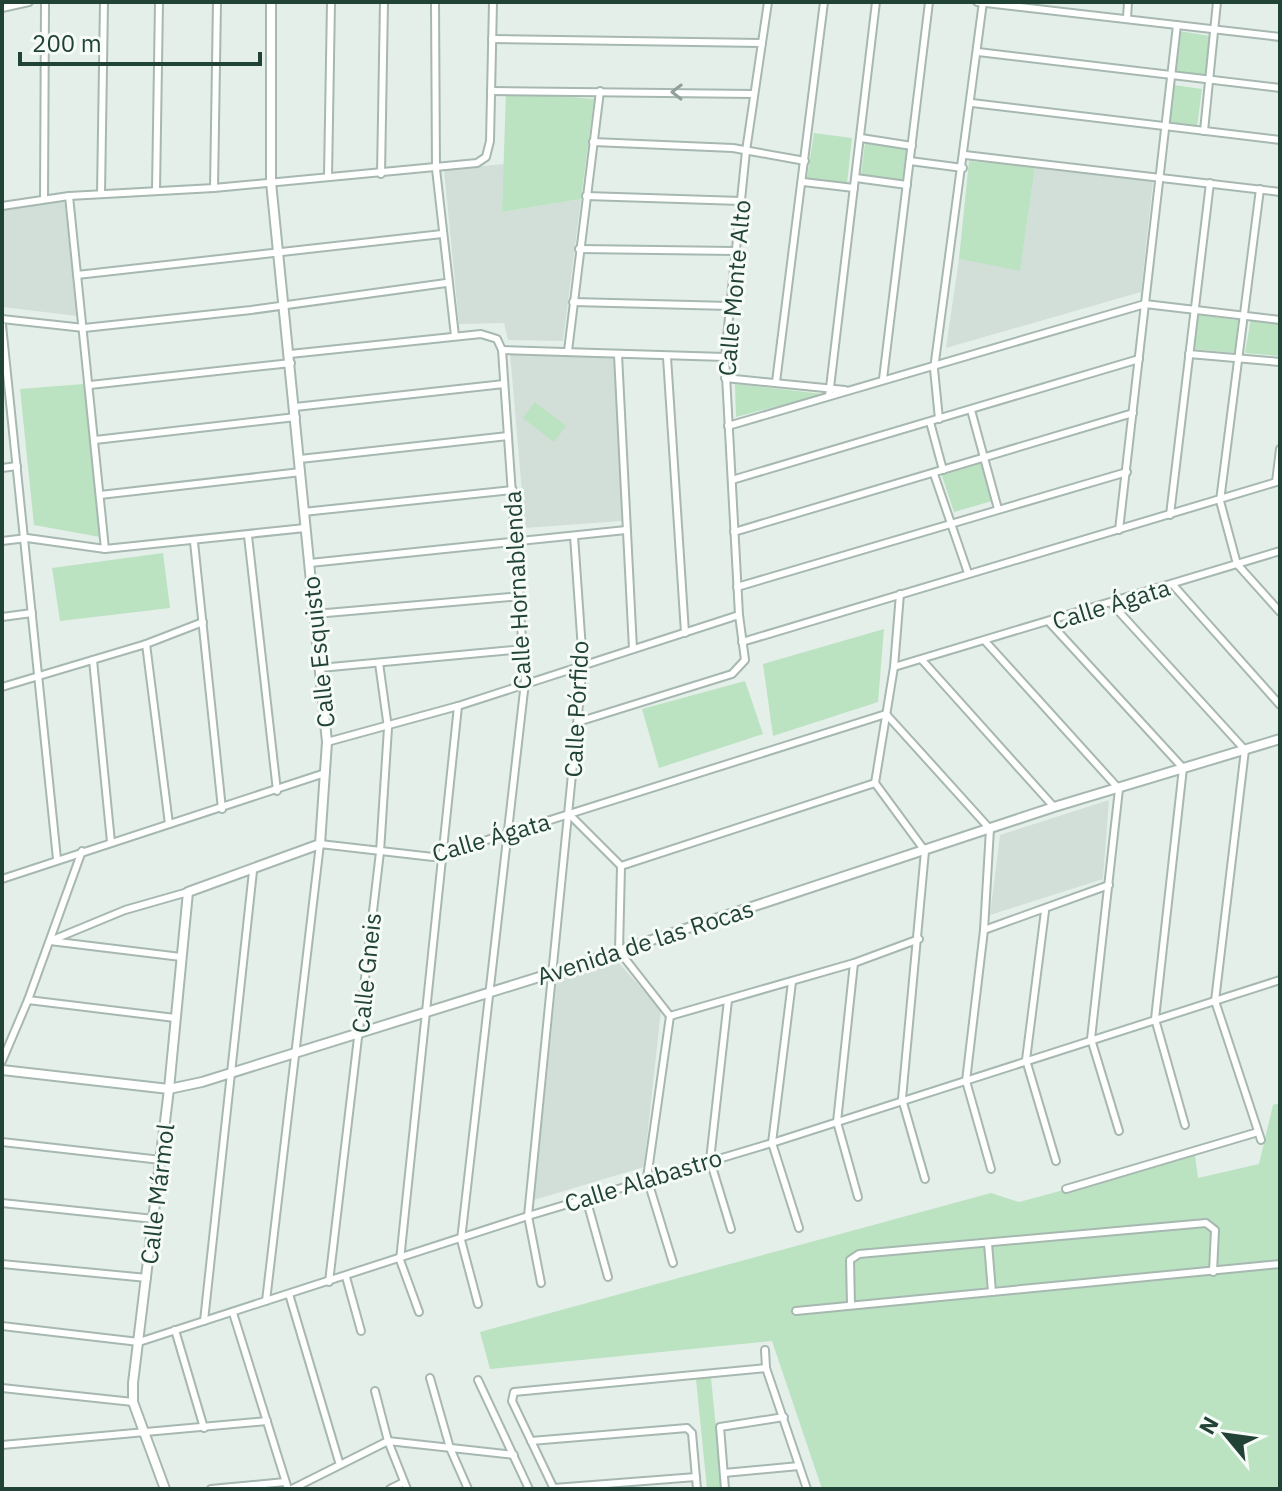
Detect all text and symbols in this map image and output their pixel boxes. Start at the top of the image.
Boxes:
scale bar [20,16,260,66]
text: 200 m [32,27,102,59]
one-way arrow [670,83,683,101]
street label: Calle Monte Alto [710,199,758,377]
street label: Calle Hornablenda [496,490,538,690]
street label: Calle Ágata [1048,571,1174,637]
street label: Calle Esquisto [294,575,342,729]
street label: Calle Pórfido [556,640,596,778]
street label: Calle Ágata [428,805,554,869]
street label: Avenida de las Rocas [532,892,758,992]
street label: Calle Gneis [344,911,388,1035]
street label: Calle Mármol [132,1122,182,1266]
street label: Calle Alabastro [560,1141,726,1219]
north arrow [1186,1395,1266,1475]
text: N [1192,1411,1225,1439]

